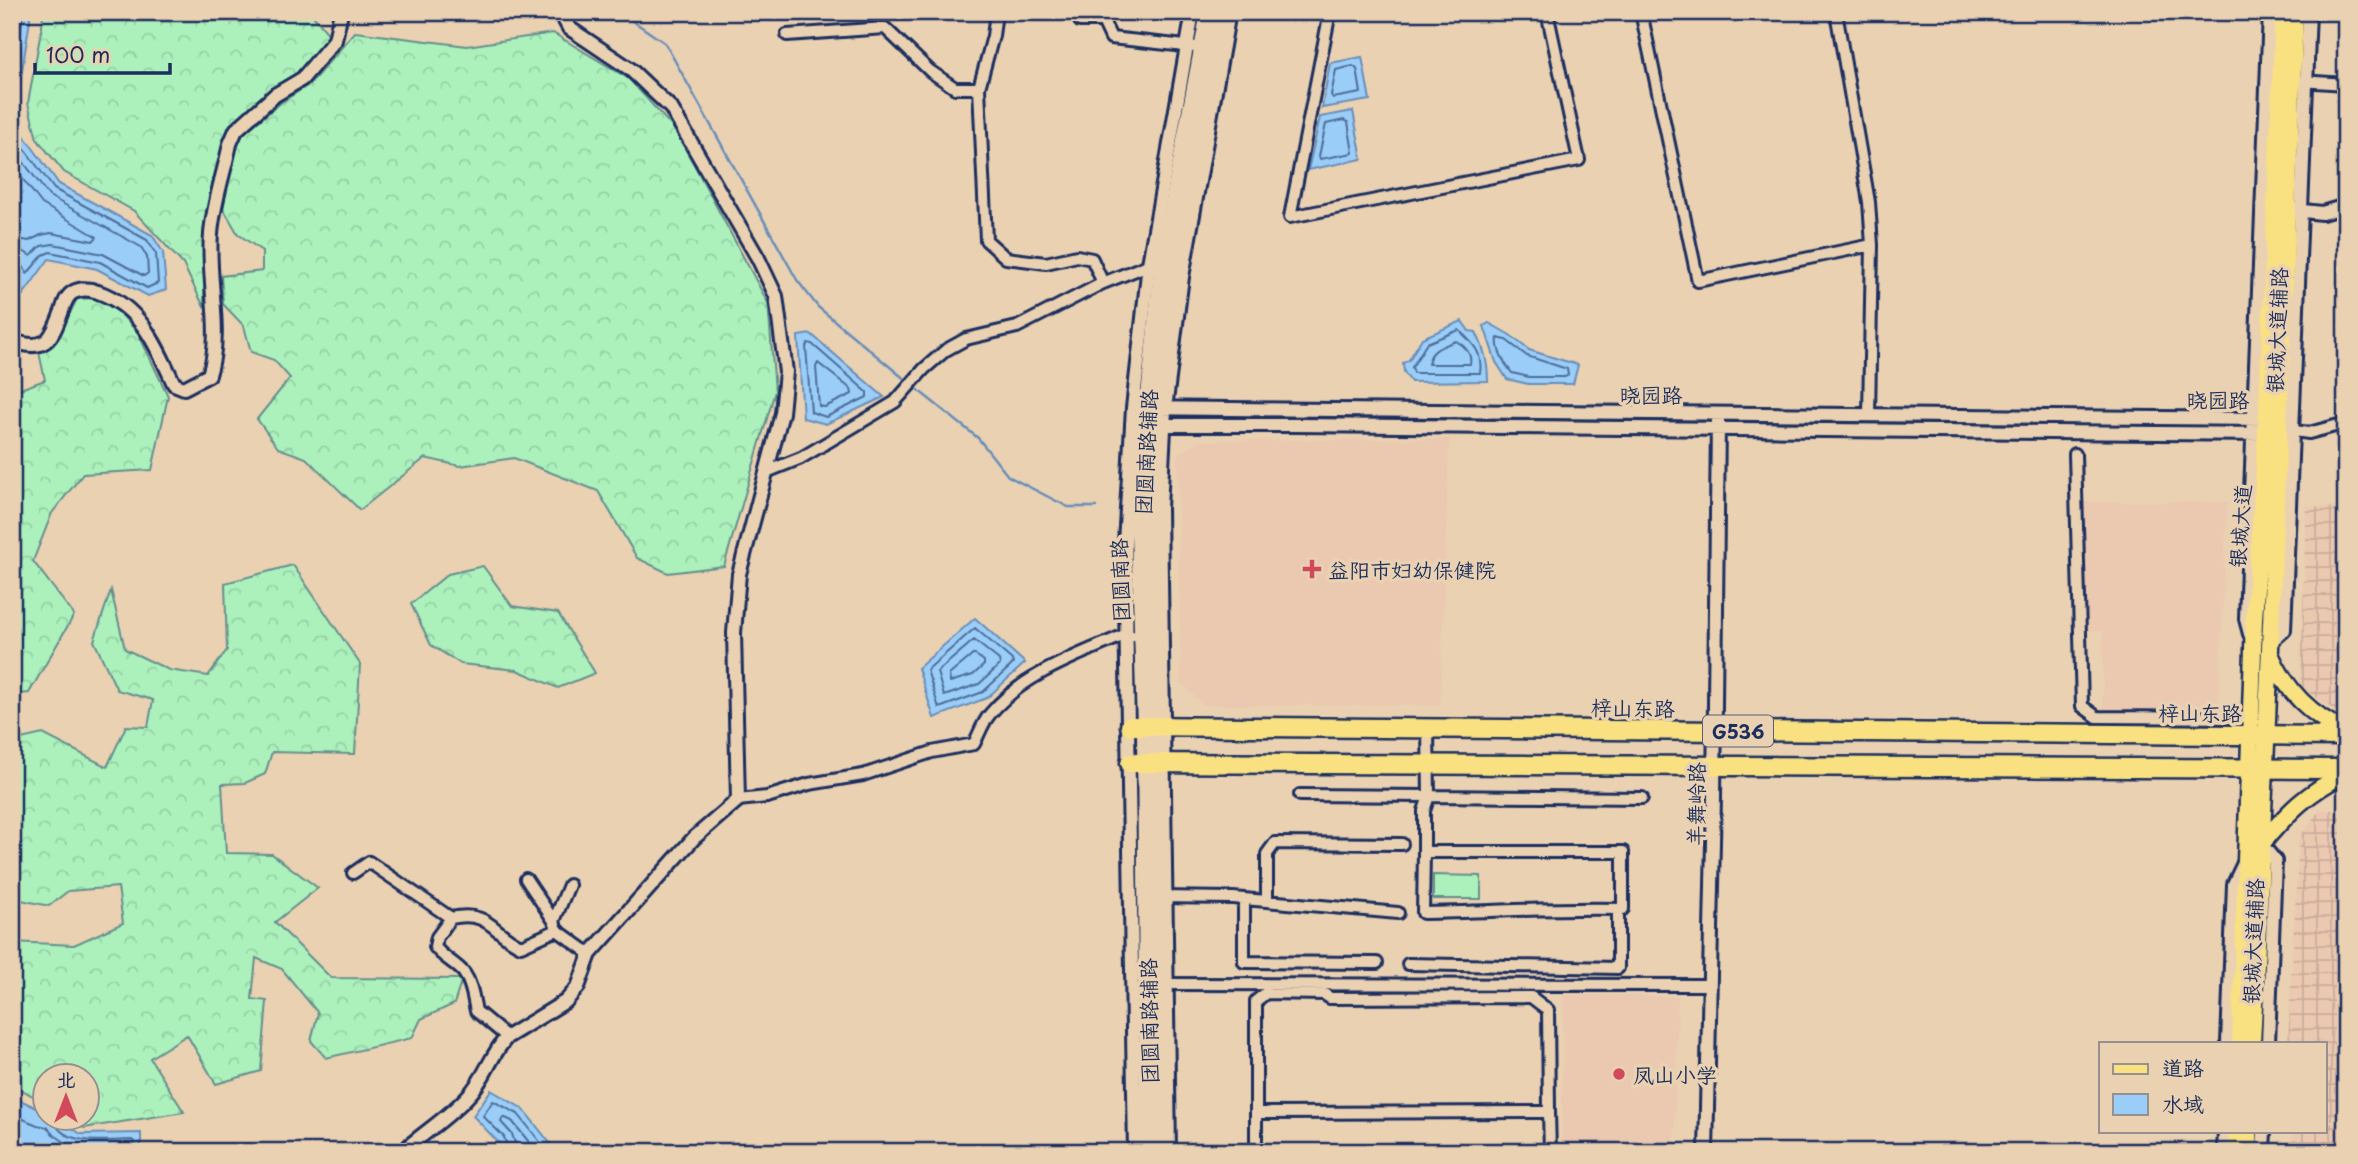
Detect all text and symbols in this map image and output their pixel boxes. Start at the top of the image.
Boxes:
scale bar [35,32,170,76]
text: 100 m [46,38,110,70]
street label: 银城大道辅路 [2258,266,2294,394]
street label: 晓园路 [1620,378,1683,410]
street label: 晓园路 [2187,383,2250,415]
street label: 团圆南路辅路 [1126,388,1164,516]
street label: 银城大道 [2220,483,2258,569]
street label: 团圆南路 [1102,537,1136,623]
place label: 益阳市妇幼保健院 [1328,553,1496,585]
marker: 益阳市妇幼保健院 [1302,559,1322,579]
street label: 梓山东路 [1591,690,1675,724]
street label: 梓山东路 [2158,696,2242,728]
road number: G536 [1703,716,1773,746]
street label: 羊舞岭路 [1678,762,1712,846]
street label: 银城大道辅路 [2234,877,2270,1005]
street label: 团圆南路辅路 [1131,958,1165,1084]
legend [2099,1042,2326,1132]
text: 道路 [2162,1051,2204,1083]
place label: 凤山小学 [1633,1058,1717,1090]
north arrow [32,1062,102,1132]
text: 北 [56,1065,76,1093]
marker: 凤山小学 [1611,1066,1627,1082]
text: 水域 [2162,1087,2204,1119]

